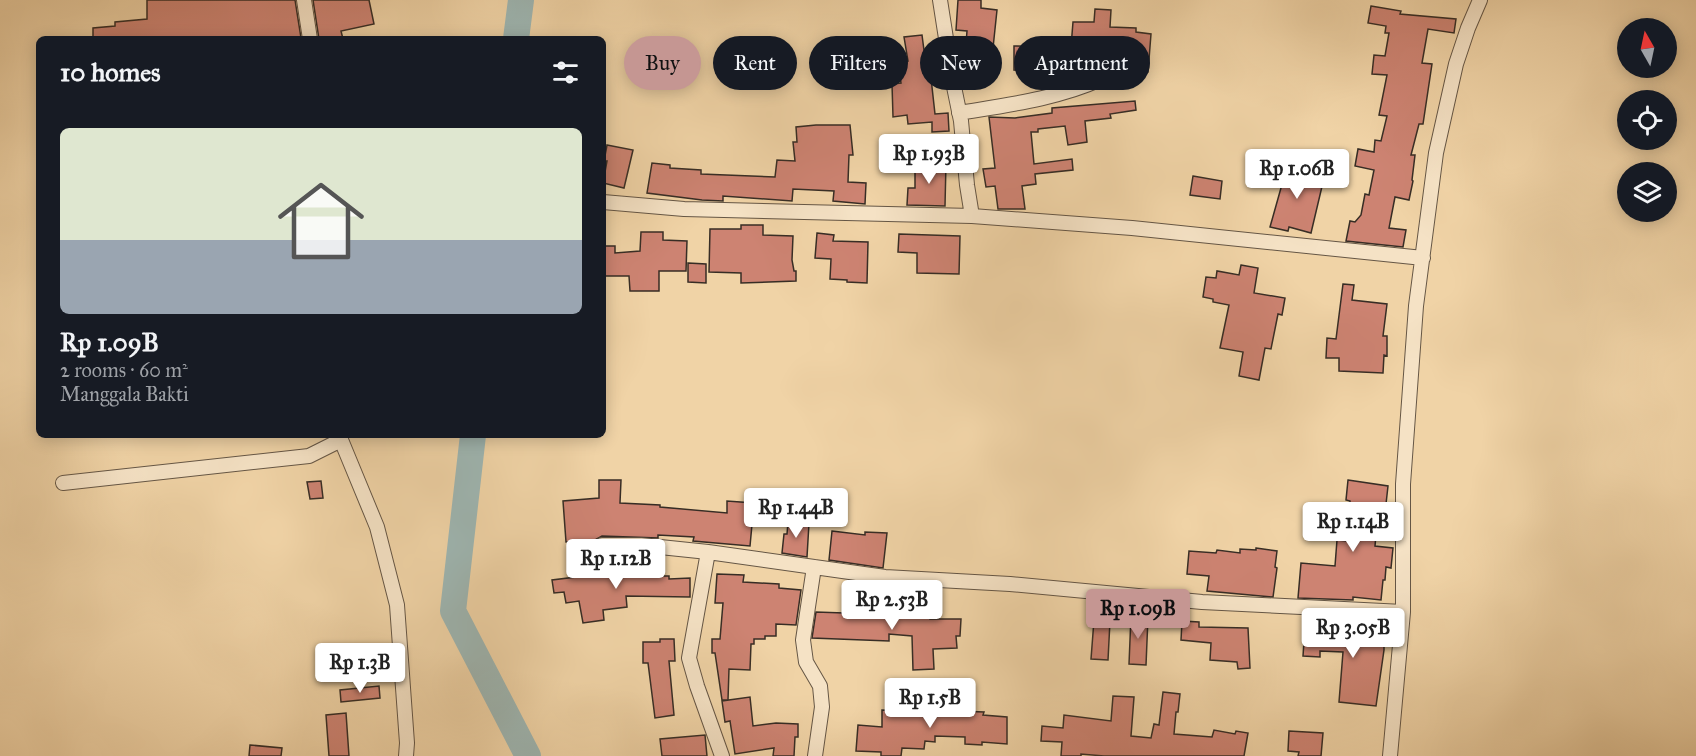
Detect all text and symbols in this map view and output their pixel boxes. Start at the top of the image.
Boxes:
north arrow [1617,18,1677,78]
map controls [1617,18,1677,222]
chip: Buy [624,36,701,90]
chip: Rent [713,36,797,90]
chip: Filters [809,36,908,90]
chip: New [920,36,1002,90]
chip: Apartment [1014,36,1150,90]
text: 10 homes [60,56,161,88]
icon: filters [549,56,582,89]
button: locate [1617,90,1677,150]
pin: Rp 1.93B [867,134,991,185]
text: Rp 1.93B [893,141,965,165]
pin: Rp 1.06B [1235,149,1359,200]
text: Rp 1.06B [1259,156,1335,180]
button: layers [1617,162,1677,222]
icon: home [267,167,375,275]
text: Rp 1.09B [60,326,159,358]
text: 2 rooms · 60 m² [60,358,188,382]
text: Manggala Bakti [60,382,189,406]
pin: Rp 1.44B [734,488,858,539]
text: Rp 1.44B [758,495,834,519]
pin: Rp 1.14B [1291,502,1415,553]
text: Rp 1.14B [1317,509,1389,533]
pin: Rp 1.12B [554,539,678,590]
text: Rp 1.12B [580,546,652,570]
pin: Rp 2.53B [830,580,954,631]
text: Rp 2.53B [855,587,929,611]
pin: Rp 1.09B [1076,589,1200,640]
text: Rp 1.09B [1100,596,1176,620]
pin: Rp 3.05B [1291,608,1415,659]
text: Rp 3.05B [1316,615,1390,639]
pin: Rp 1.3B [305,643,415,694]
text: Rp 1.3B [329,650,391,674]
pin: Rp 1.5B [875,678,985,729]
text: Rp 1.5B [899,685,961,709]

